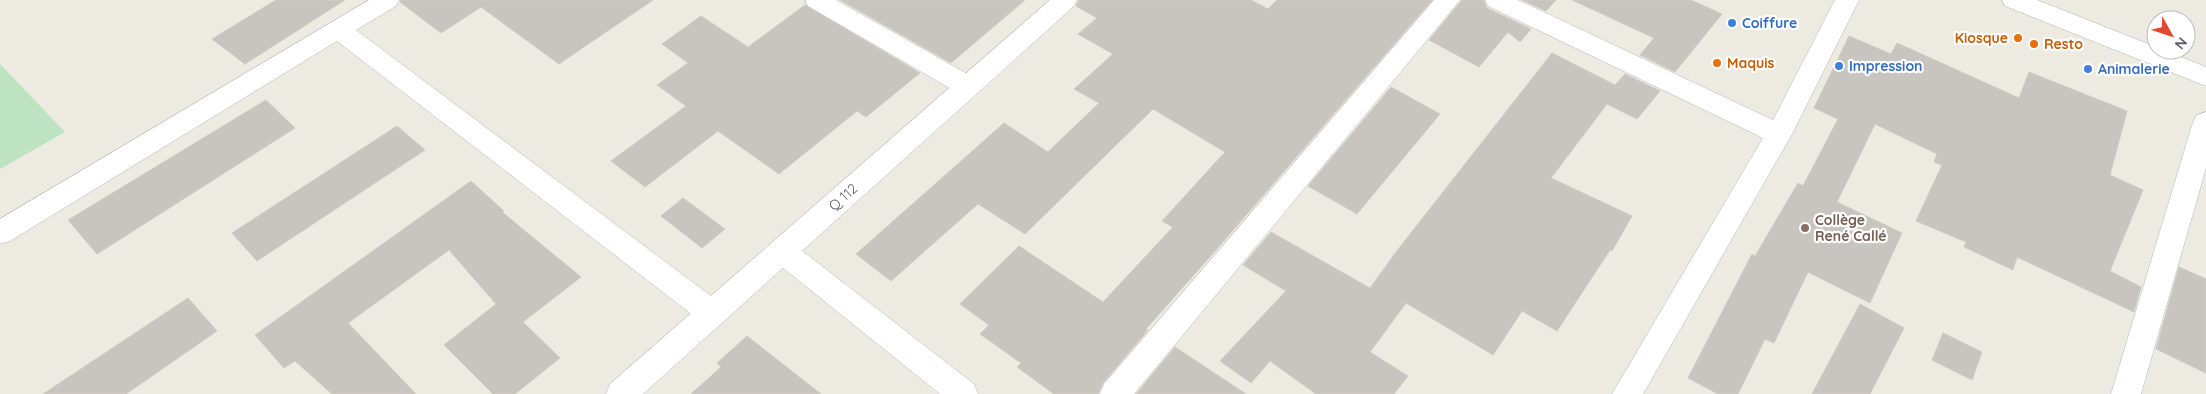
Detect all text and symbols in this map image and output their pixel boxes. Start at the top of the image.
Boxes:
north arrow [2146,10,2196,60]
place label: Coiffure [1742,14,1797,32]
marker: Coiffure [1726,17,1738,29]
place label: Kiosque [1955,29,2008,47]
marker: Kiosque [2012,32,2024,44]
text: N [2171,34,2191,53]
place label: Resto [2044,35,2083,53]
marker: Resto [2028,38,2040,50]
place label: Maquis [1727,54,1775,72]
marker: Maquis [1711,57,1723,69]
place label: Impression [1849,57,1922,75]
marker: Impression [1833,60,1845,72]
place label: Animalerie [2098,60,2170,78]
marker: Animalerie [2082,63,2094,75]
street label: Q 112 [825,179,861,215]
place label: Collège René Callé [1815,211,1887,245]
marker: Collège René Callé [1799,222,1811,234]

